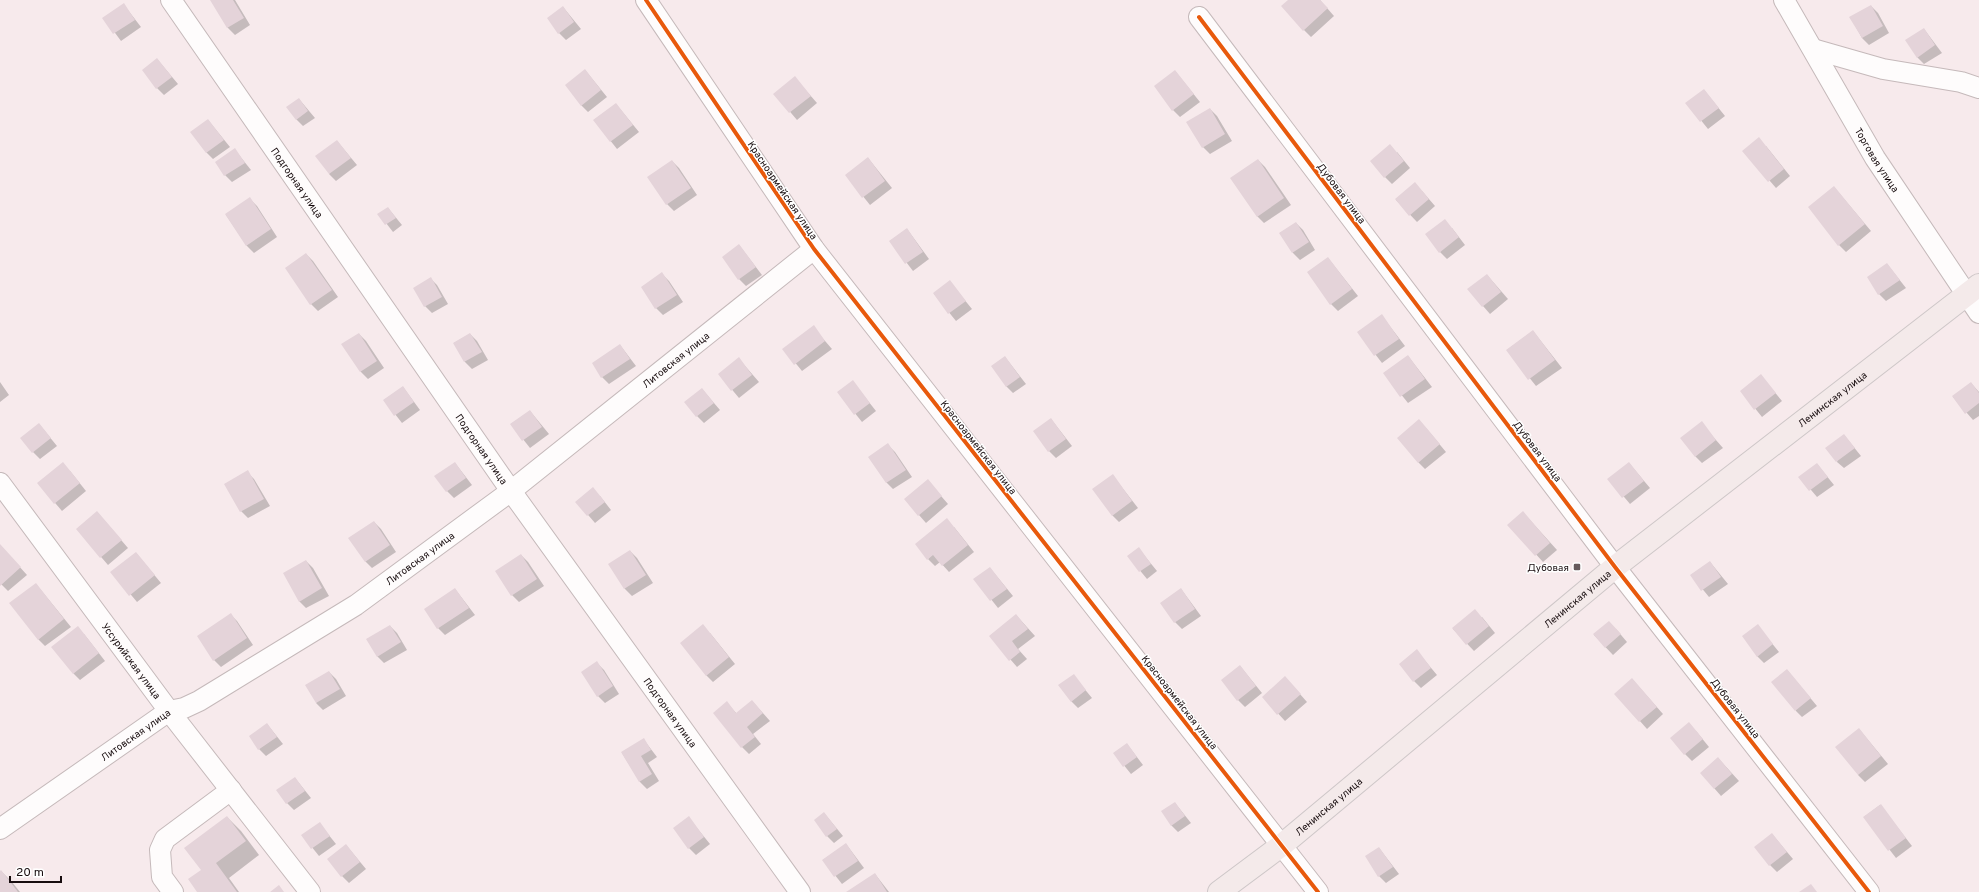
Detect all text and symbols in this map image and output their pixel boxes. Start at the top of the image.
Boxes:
street label: Торговая улица [1851,126,1901,195]
street label: Красноармейская улица [744,139,820,243]
street label: Подгорная улица [267,146,325,221]
street label: Дубовая улица [1314,161,1368,227]
street label: Литовская улица [640,330,713,392]
street label: Ленинская улица [1796,369,1870,431]
street label: Красноармейская улица [937,398,1019,498]
street label: Подгорная улица [452,412,510,488]
street label: Дубовая улица [1510,419,1564,485]
street label: Литовская улица [384,530,458,589]
place label: Дубовая [1527,562,1569,575]
marker: Дубовая [1572,562,1582,572]
street label: Ленинская улица [1542,568,1614,632]
street label: Уссурийская улица [98,621,163,702]
street label: Красноармейская улица [1138,653,1220,753]
street label: Подгорная улица [640,676,699,751]
street label: Дубовая улица [1707,676,1762,742]
street label: Литовская улица [99,707,174,765]
street label: Ленинская улица [1293,776,1366,839]
scale bar [10,858,61,884]
text: 20 m [16,865,44,881]

